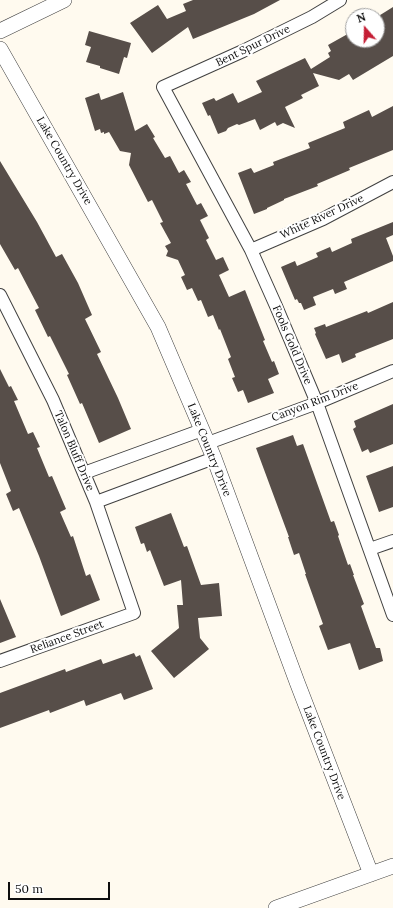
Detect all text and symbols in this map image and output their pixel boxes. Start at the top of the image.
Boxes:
north arrow [345,8,385,48]
text: N [355,10,368,26]
street label: Bent Spur Drive [214,22,292,70]
street label: Lake Country Drive [33,115,95,207]
street label: White River Drive [278,192,366,242]
street label: Fools Gold Drive [269,304,315,386]
street label: Canyon Rim Drive [270,379,360,425]
street label: Lake Country Drive [184,401,234,499]
street label: Talon Bluff Drive [51,409,97,493]
street label: Reliance Street [29,618,105,656]
street label: Lake Country Drive [300,704,348,802]
scale bar [10,874,112,900]
text: 50 m [15,881,43,896]

